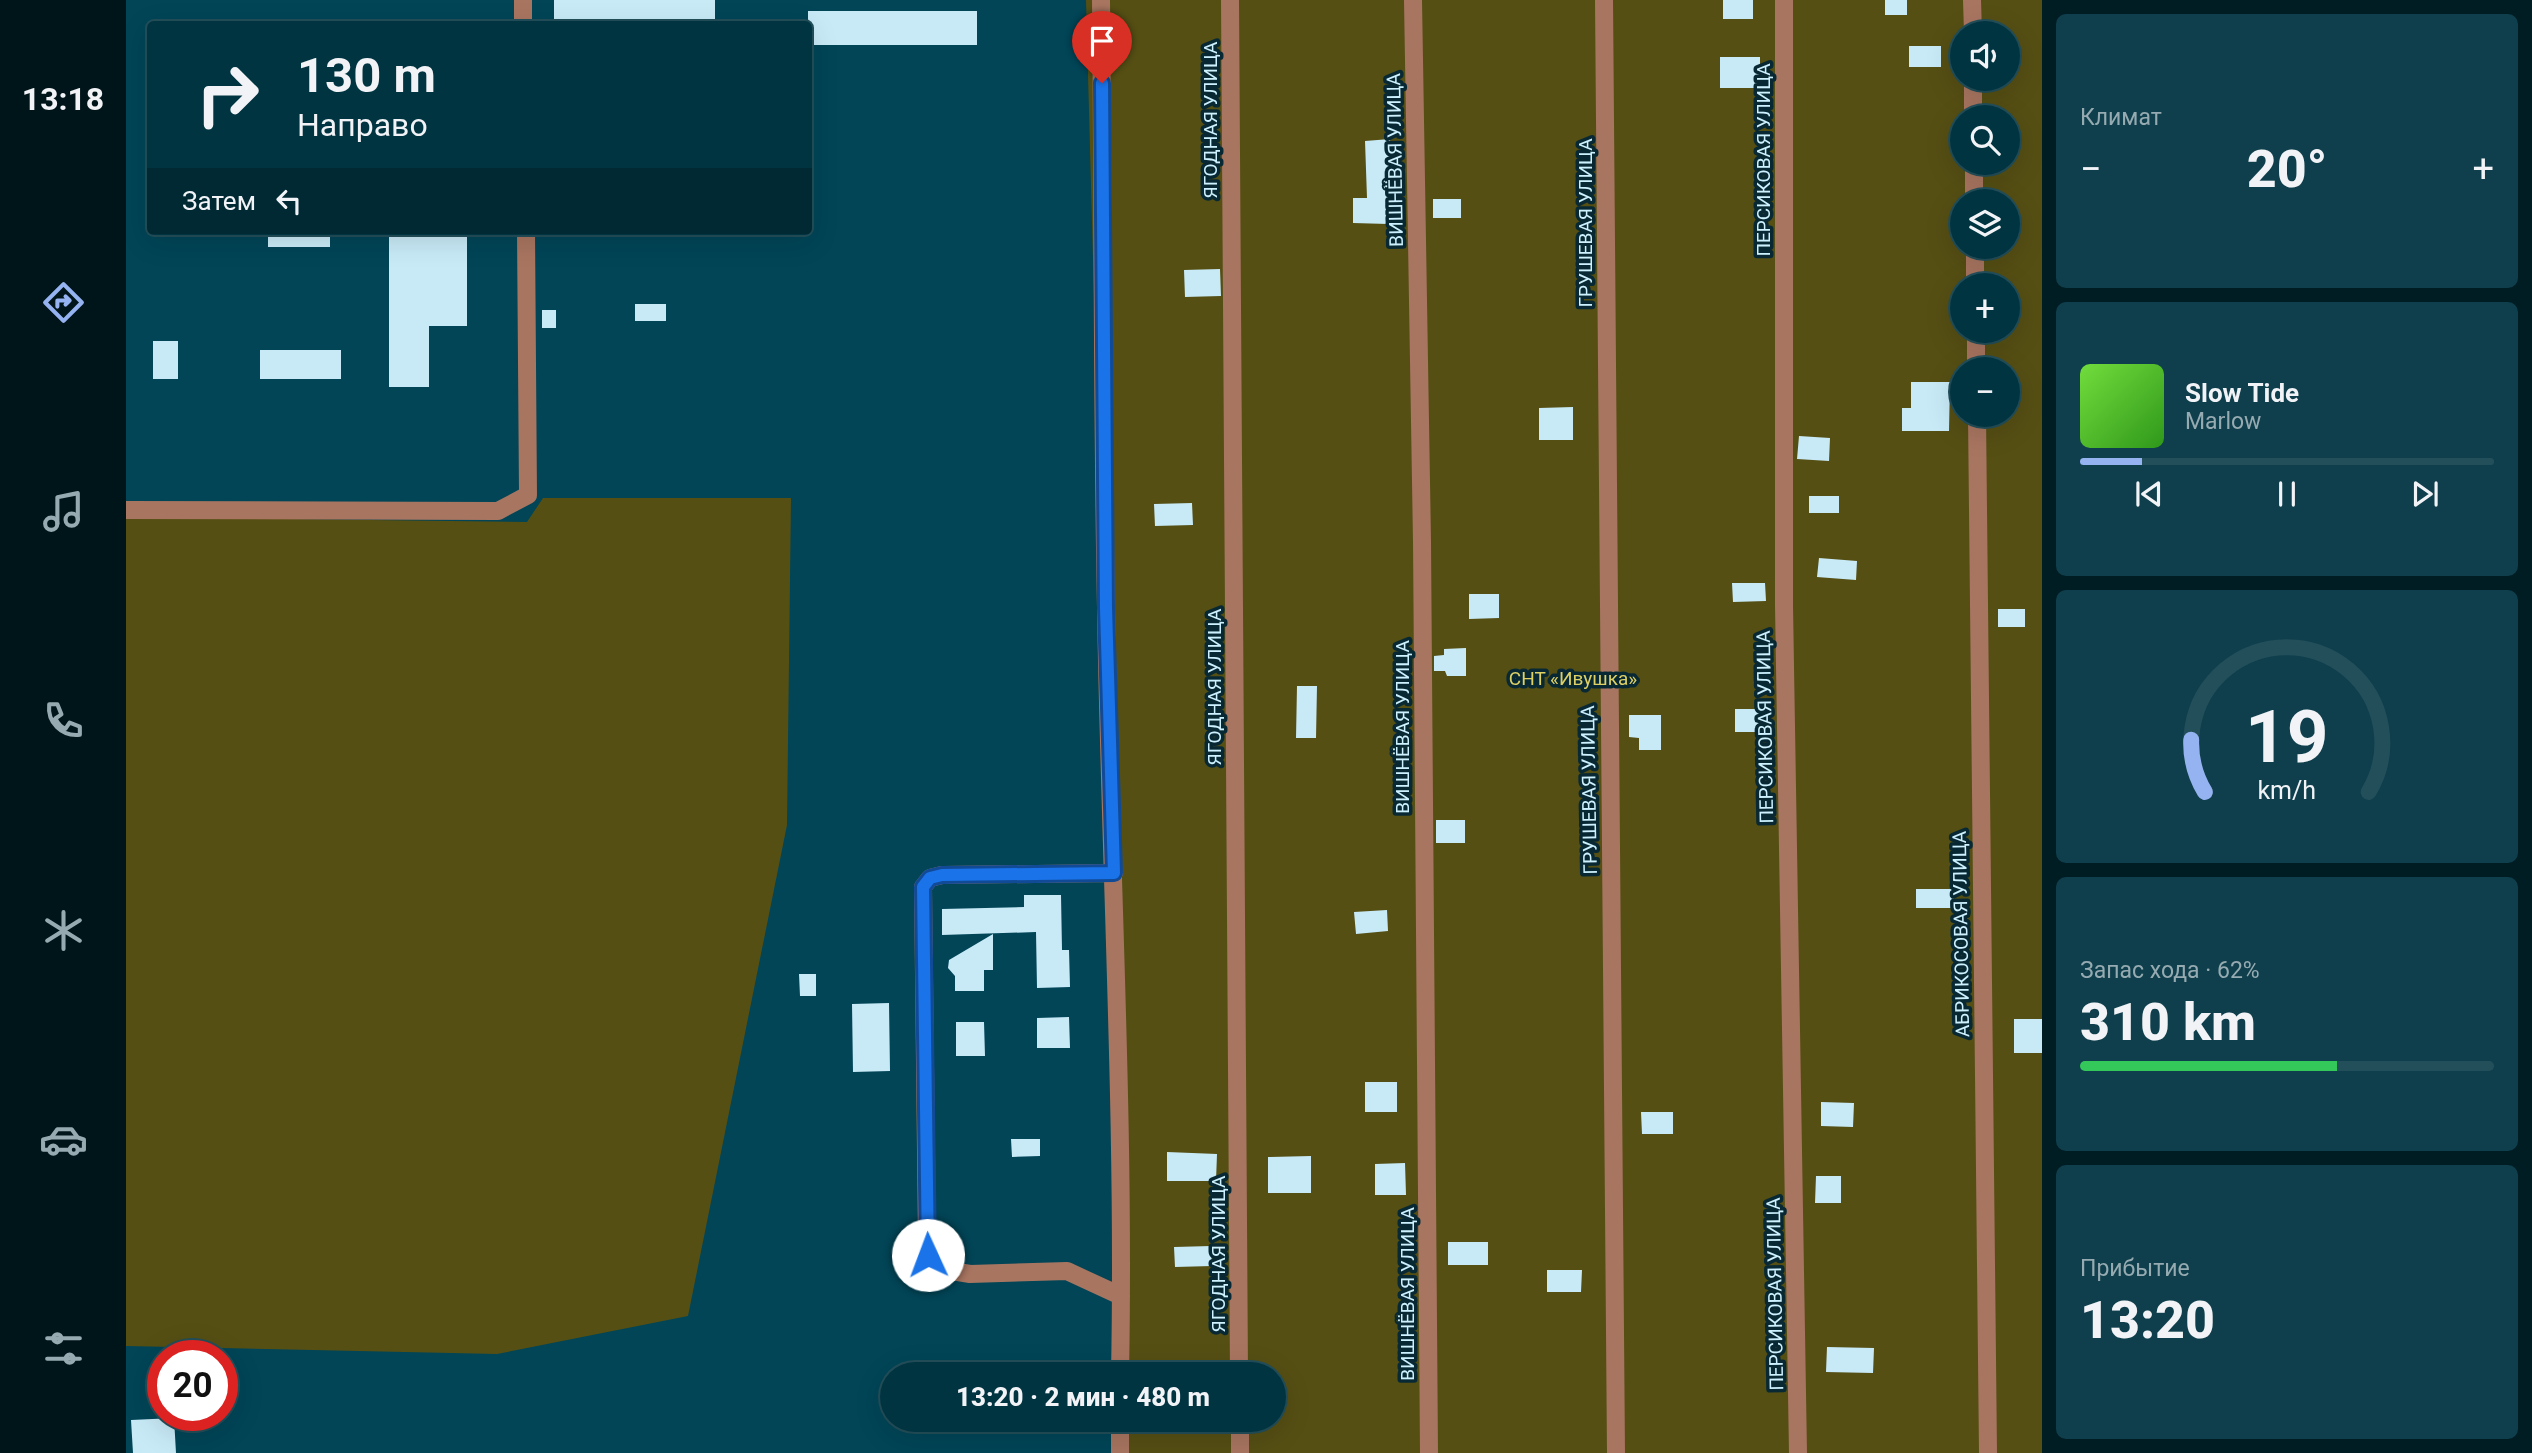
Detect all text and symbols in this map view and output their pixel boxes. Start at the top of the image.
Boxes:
pin [1072,11,1132,83]
map controls [1950,21,2020,427]
button: sound [1950,21,2020,91]
icon: arrive [1083,22,1121,60]
street label: ЯГОДНАЯ УЛИЦА [1199,41,1222,198]
text: 130 m [297,47,436,104]
icon: right [182,49,273,140]
street label: ПЕРСИКОВАЯ УЛИЦА [1752,63,1775,257]
street label: ВИШНЁВАЯ УЛИЦА [1382,72,1408,247]
text: 13:18 [22,80,104,118]
text: Климат [2080,104,2162,131]
button: search [1950,105,2020,175]
text: Направо [297,106,428,144]
street label: ГРУШЕВАЯ УЛИЦА [1574,138,1597,308]
text: 20° [2247,139,2327,200]
text: − [2080,147,2102,191]
text: + [2472,147,2494,191]
icon: left [270,182,308,220]
text: Затем [182,186,256,216]
button: layers [1950,189,2020,259]
button: + [1950,273,2020,343]
icon: directions [39,278,88,327]
button: − [1950,357,2020,427]
text: Slow Tide [2185,378,2299,408]
text: Marlow [2185,408,2261,435]
icon: previous [2130,475,2168,513]
icon: pause [2268,475,2306,513]
icon: next [2406,475,2444,513]
icon: music [39,487,88,536]
street label: ЯГОДНАЯ УЛИЦА [1203,608,1226,765]
street label: ПЕРСИКОВАЯ УЛИЦА [1752,630,1778,824]
street label: ВИШНЁВАЯ УЛИЦА [1391,640,1414,814]
park label: СНТ «Ивушка» [1509,667,1637,690]
text: 19 [2245,695,2329,781]
icon: phone [39,696,88,745]
street label: ГРУШЕВАЯ УЛИЦА [1576,705,1602,875]
text: km/h [2258,776,2316,805]
street label: АБРИКОСОВАЯ УЛИЦА [1948,830,1974,1037]
icon: climate [39,906,88,955]
text: Запас хода · 62% [2080,957,2260,984]
text: 310 km [2080,992,2256,1053]
icon: car [39,1115,88,1164]
street label: ЯГОДНАЯ УЛИЦА [1207,1175,1230,1332]
street label: ПЕРСИКОВАЯ УЛИЦА [1762,1197,1788,1391]
street label: ВИШНЁВАЯ УЛИЦА [1396,1207,1419,1381]
position arrow [891,1218,965,1292]
text: Прибытие [2080,1255,2190,1282]
text: 13:20 [2080,1290,2215,1351]
icon: filters [39,1324,88,1373]
speed limit sign: 20 [147,1340,238,1431]
text: 13:20 · 2 мин · 480 m [956,1382,1210,1412]

